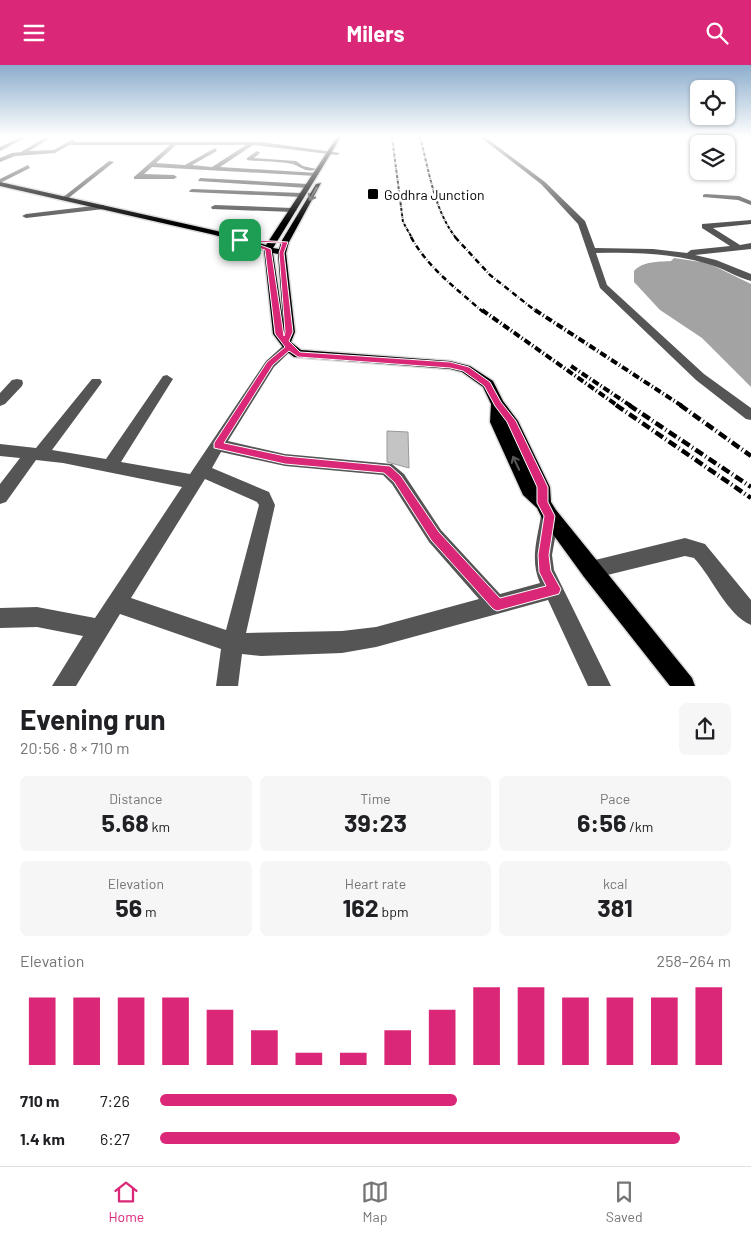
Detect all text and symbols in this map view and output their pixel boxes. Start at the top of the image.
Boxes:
icon: menu [20,19,48,47]
icon: search [703,19,731,47]
text: Milers [346,20,405,46]
map controls [690,80,735,180]
button: locate [690,80,735,125]
button: layers [690,135,735,180]
place label: Godhra Junction [384,186,485,203]
one-way arrow [307,187,317,201]
marker: Godhra Junction [366,187,380,201]
pin [219,219,261,261]
icon: arrive [226,226,254,254]
one-way arrow [511,456,520,471]
text: Evening run [20,702,166,736]
button: share [679,703,731,755]
text: 20:56 · 8 × 710 m [20,738,129,757]
text: Distance [109,790,163,807]
text: Time [360,790,391,807]
text: Pace [600,790,630,807]
text: 5.68 [102,807,149,837]
text: 39:23 [344,807,407,837]
text: 6:56 [577,807,626,837]
text: km [149,818,170,835]
text: /km [626,818,653,835]
text: Elevation [108,875,164,892]
text: Heart rate [345,875,406,892]
text: kcal [603,875,627,892]
text: 56 [115,892,142,922]
text: 162 [342,892,379,922]
text: 381 [597,892,633,922]
text: m [142,903,156,920]
text: bpm [379,903,409,920]
text: Elevation [20,951,84,970]
text: 258–264 m [657,951,731,970]
text: 710 m [20,1091,59,1110]
text: 7:26 [100,1091,130,1110]
text: 1.4 km [20,1129,65,1148]
text: 6:27 [100,1129,130,1148]
tab: Home [108,1178,144,1225]
tab: Map [361,1178,389,1225]
tab: Saved [606,1178,643,1225]

